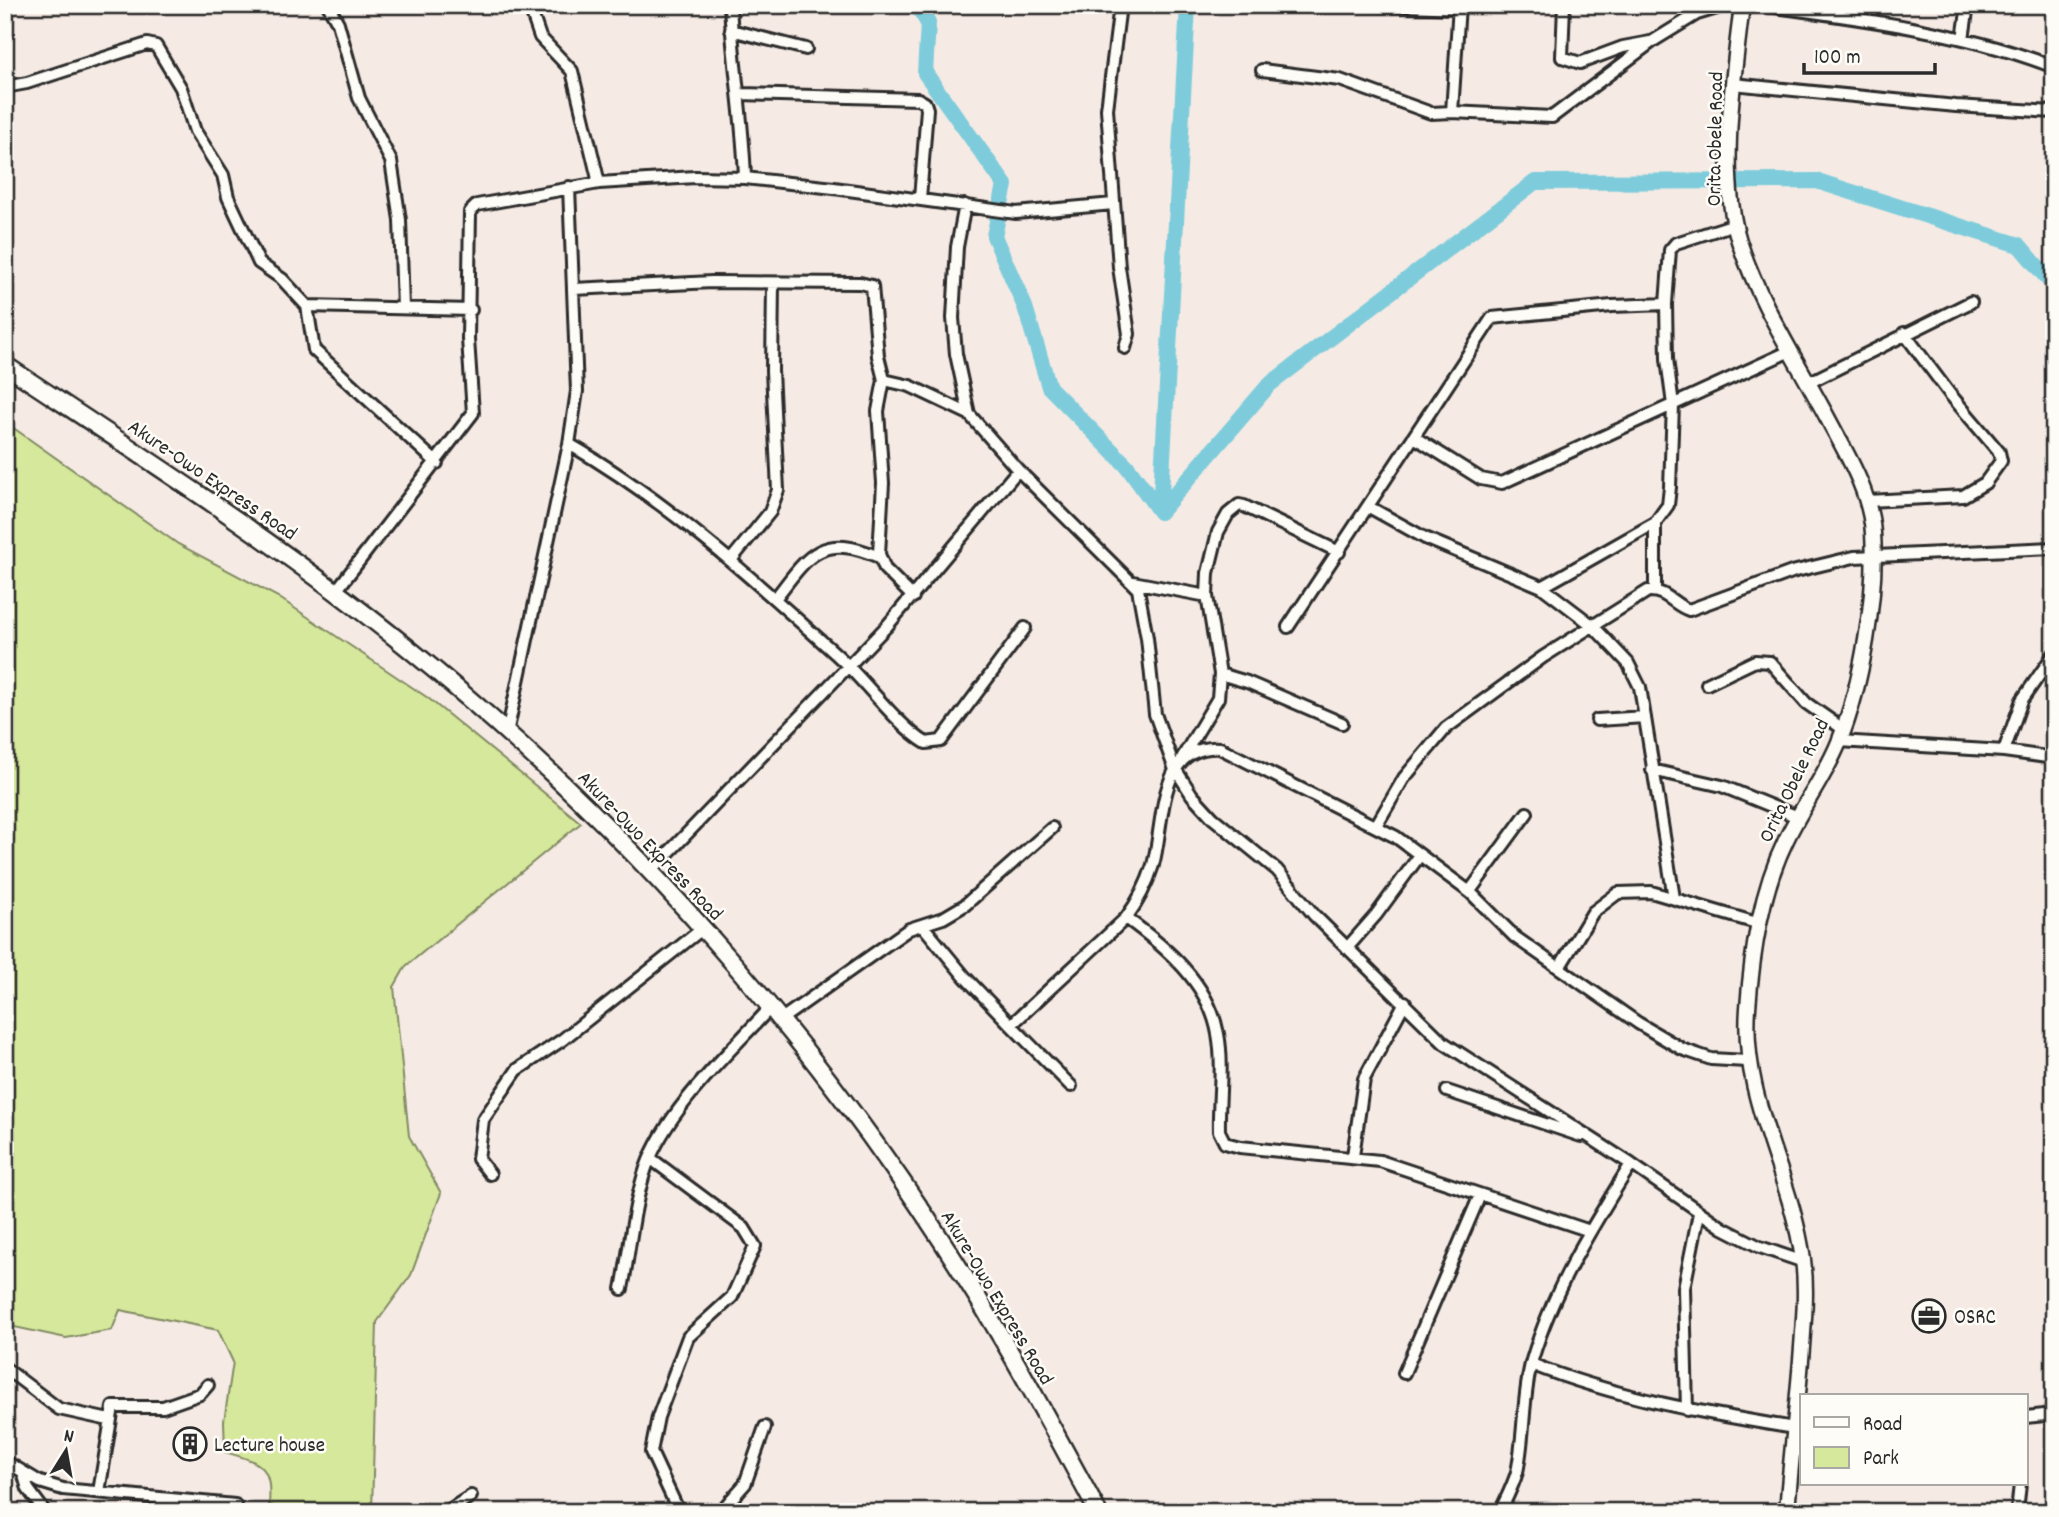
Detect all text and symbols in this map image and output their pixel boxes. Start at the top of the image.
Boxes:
scale bar [1804,32,1935,76]
text: 100 m [1814,44,1861,74]
street label: Orita Obele Road [1701,71,1733,207]
street label: Akure-Owo Express Road [120,413,302,550]
street label: Orita Obele Road [1753,714,1839,848]
street label: Akure-Owo Express Road [569,765,729,929]
street label: Akure-Owo Express Road [931,1206,1060,1392]
office icon: OSRC [1910,1297,1948,1335]
place label: OSRC [1954,1304,1996,1334]
legend [1800,1394,2028,1486]
text: Road [1863,1411,1902,1441]
north arrow [32,1416,102,1486]
text: N [61,1424,76,1452]
building icon: Lecture house [171,1425,209,1463]
place label: Lecture house [214,1432,325,1462]
text: Park [1863,1445,1899,1475]

